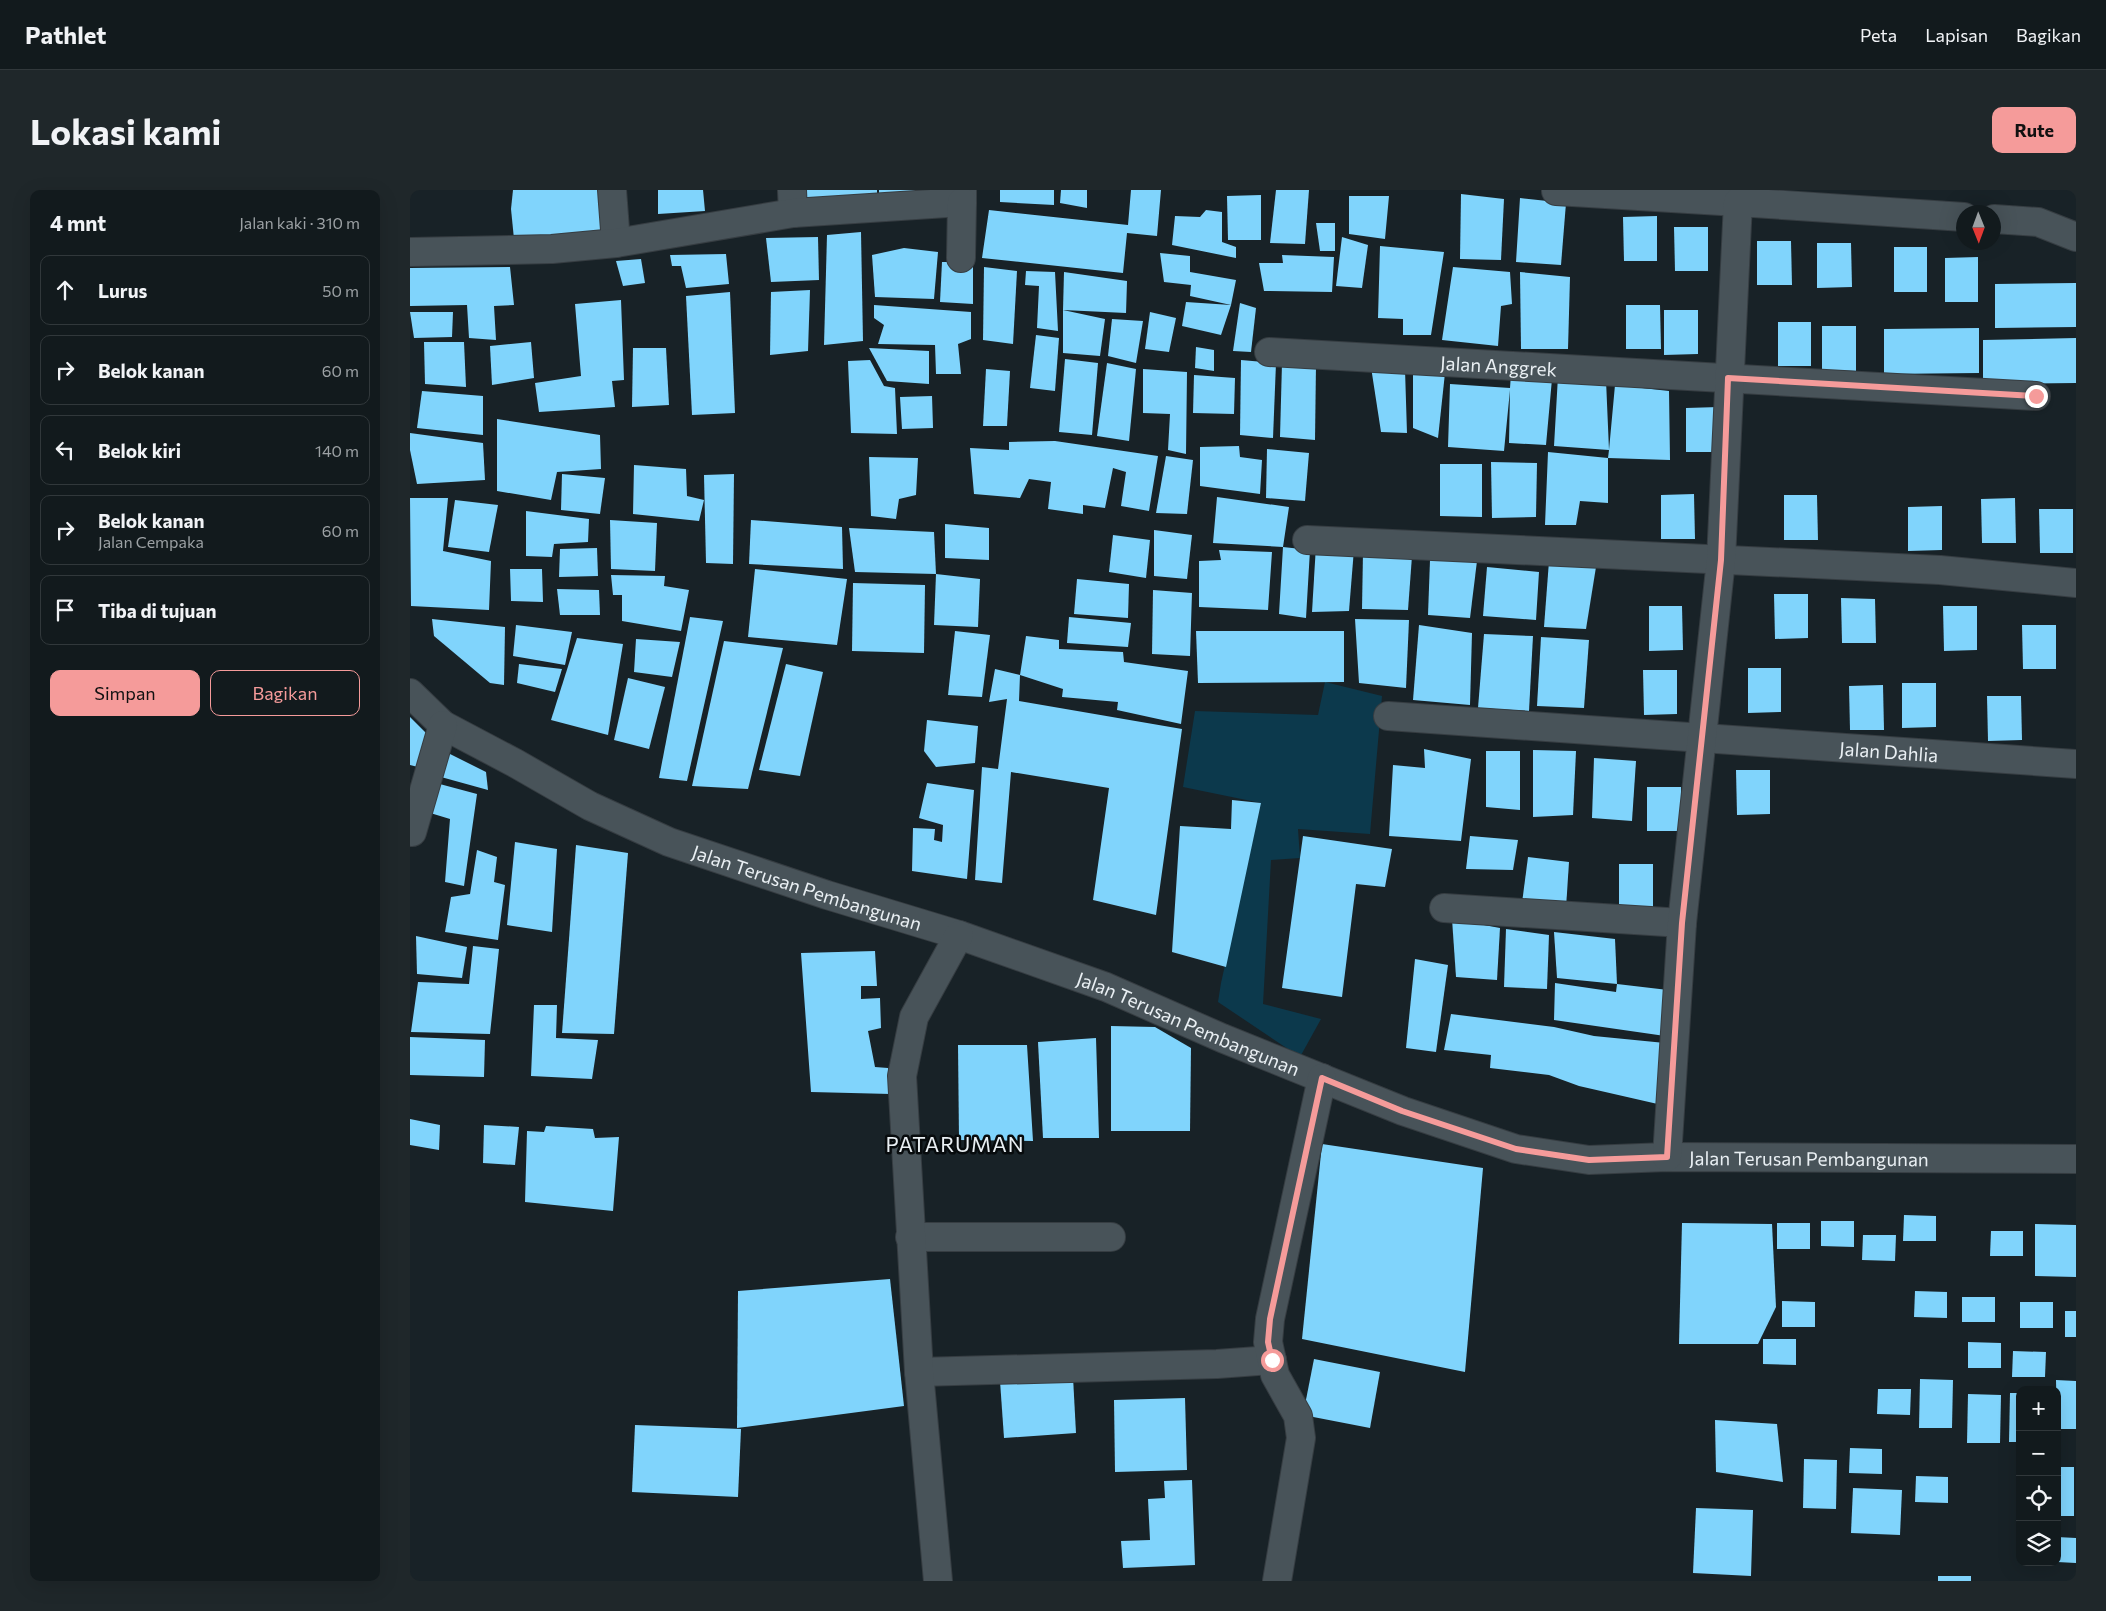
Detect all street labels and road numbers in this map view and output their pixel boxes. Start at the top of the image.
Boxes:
street label: Jalan Anggrek [1440,350,1558,380]
street label: Jalan Dahlia [1838,736,1939,766]
street label: Jalan Terusan Pembangunan [689,839,925,935]
street label: Jalan Terusan Pembangunan [1074,966,1303,1080]
street label: Jalan Terusan Pembangunan [1689,1146,1929,1170]

